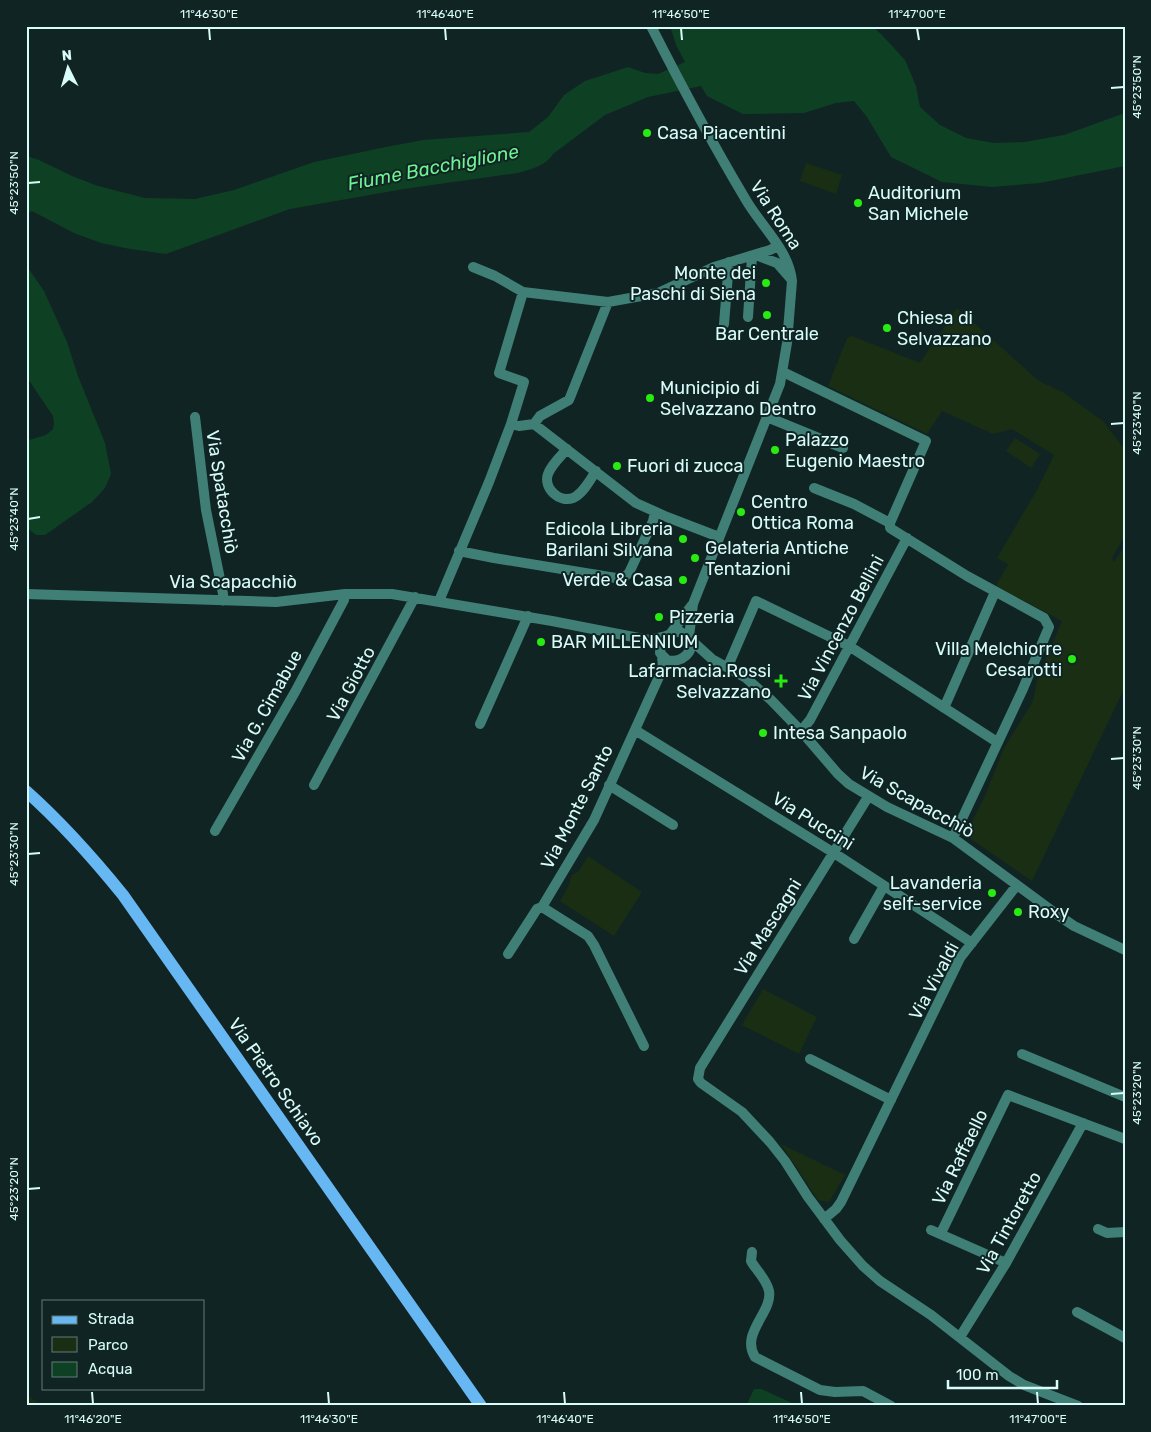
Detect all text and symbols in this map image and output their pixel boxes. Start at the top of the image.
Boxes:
text: 11°46'30"E [180,7,238,21]
text: 11°46'40"E [416,7,474,21]
text: 11°46'50"E [652,7,710,21]
text: 11°47'00"E [888,7,946,21]
north arrow [42,42,92,92]
text: N [61,47,73,64]
text: 45°23'50"N [1130,55,1144,119]
place label: Casa Piacentini [657,122,786,144]
marker: Casa Piacentini [641,127,653,139]
water label: Fiume Bacchiglione [346,140,521,195]
text: 45°23'50"N [7,151,21,215]
street label: Via Roma [745,176,807,254]
place label: Auditorium San Michele [868,182,969,225]
marker: Auditorium San Michele [852,197,864,209]
place label: Monte dei Paschi di Siena [630,262,756,305]
marker: Monte dei Paschi di Siena [760,277,772,289]
place label: Chiesa di Selvazzano [897,307,992,350]
marker: Bar Centrale [761,309,773,321]
marker: Chiesa di Selvazzano [881,322,893,334]
place label: Bar Centrale [715,323,819,345]
place label: Municipio di Selvazzano Dentro [660,377,816,420]
text: 45°23'40"N [1130,391,1144,455]
marker: Municipio di Selvazzano Dentro [644,392,656,404]
street label: Via Spatacchiò [201,429,243,555]
place label: Palazzo Eugenio Maestro [785,429,925,472]
marker: Palazzo Eugenio Maestro [769,444,781,456]
place label: Fuori di zucca [627,455,743,477]
marker: Fuori di zucca [611,460,623,472]
text: 45°23'40"N [7,487,21,551]
place label: Centro Ottica Roma [751,491,854,534]
marker: Centro Ottica Roma [735,506,747,518]
place label: Edicola Libreria Barilani Silvana [545,518,673,561]
marker: Edicola Libreria Barilani Silvana [677,533,689,545]
place label: Gelateria Antiche Tentazioni [705,537,849,580]
street label: Via Vincenzo Bellini [793,551,889,705]
marker: Gelateria Antiche Tentazioni [689,552,701,564]
place label: Verde & Casa [562,569,673,591]
street label: Via Scapacchiò [169,571,297,593]
marker: Verde & Casa [677,574,689,586]
place label: Pizzeria [669,606,734,628]
marker: Pizzeria [653,611,665,623]
place label: BAR MILLENNIUM [551,631,698,653]
marker: BAR MILLENNIUM [535,636,547,648]
place label: Villa Melchiorre Cesarotti [935,638,1062,681]
street label: Via Giotto [322,643,380,725]
street label: Via G. Cimabue [227,646,307,766]
marker: Villa Melchiorre Cesarotti [1066,653,1078,665]
place label: Lafarmacia.Rossi Selvazzano [628,660,771,703]
marker: Lafarmacia.Rossi Selvazzano [775,675,787,687]
place label: Intesa Sanpaolo [773,722,907,744]
text: 45°23'30"N [1130,726,1144,790]
marker: Intesa Sanpaolo [757,727,769,739]
street label: Via Monte Santo [536,741,618,873]
street label: Via Scapacchiò [856,761,978,843]
street label: Via Puccini [768,787,858,855]
text: 45°23'30"N [7,822,21,886]
place label: Lavanderia self-service [883,872,982,915]
street label: Via Mascagni [730,875,806,979]
marker: Lavanderia self-service [986,887,998,899]
place label: Roxy [1028,901,1069,923]
marker: Roxy [1012,906,1024,918]
street label: Via Vivaldi [904,938,964,1024]
street label: Via Pietro Schiavo [224,1014,328,1150]
text: 45°23'20"N [1130,1061,1144,1125]
street label: Via Raffaello [927,1106,993,1208]
text: 45°23'20"N [7,1157,21,1221]
street label: Via Tintoretto [972,1168,1046,1278]
legend [42,1300,205,1390]
text: Strada [88,1310,134,1328]
text: Parco [88,1336,128,1354]
scale bar [948,1357,1057,1389]
text: Acqua [88,1360,133,1378]
text: 100 m [956,1366,998,1384]
text: 11°46'20"E [64,1412,122,1426]
text: 11°46'30"E [300,1412,358,1426]
text: 11°46'40"E [536,1412,594,1426]
text: 11°46'50"E [773,1412,831,1426]
text: 11°47'00"E [1009,1412,1067,1426]

